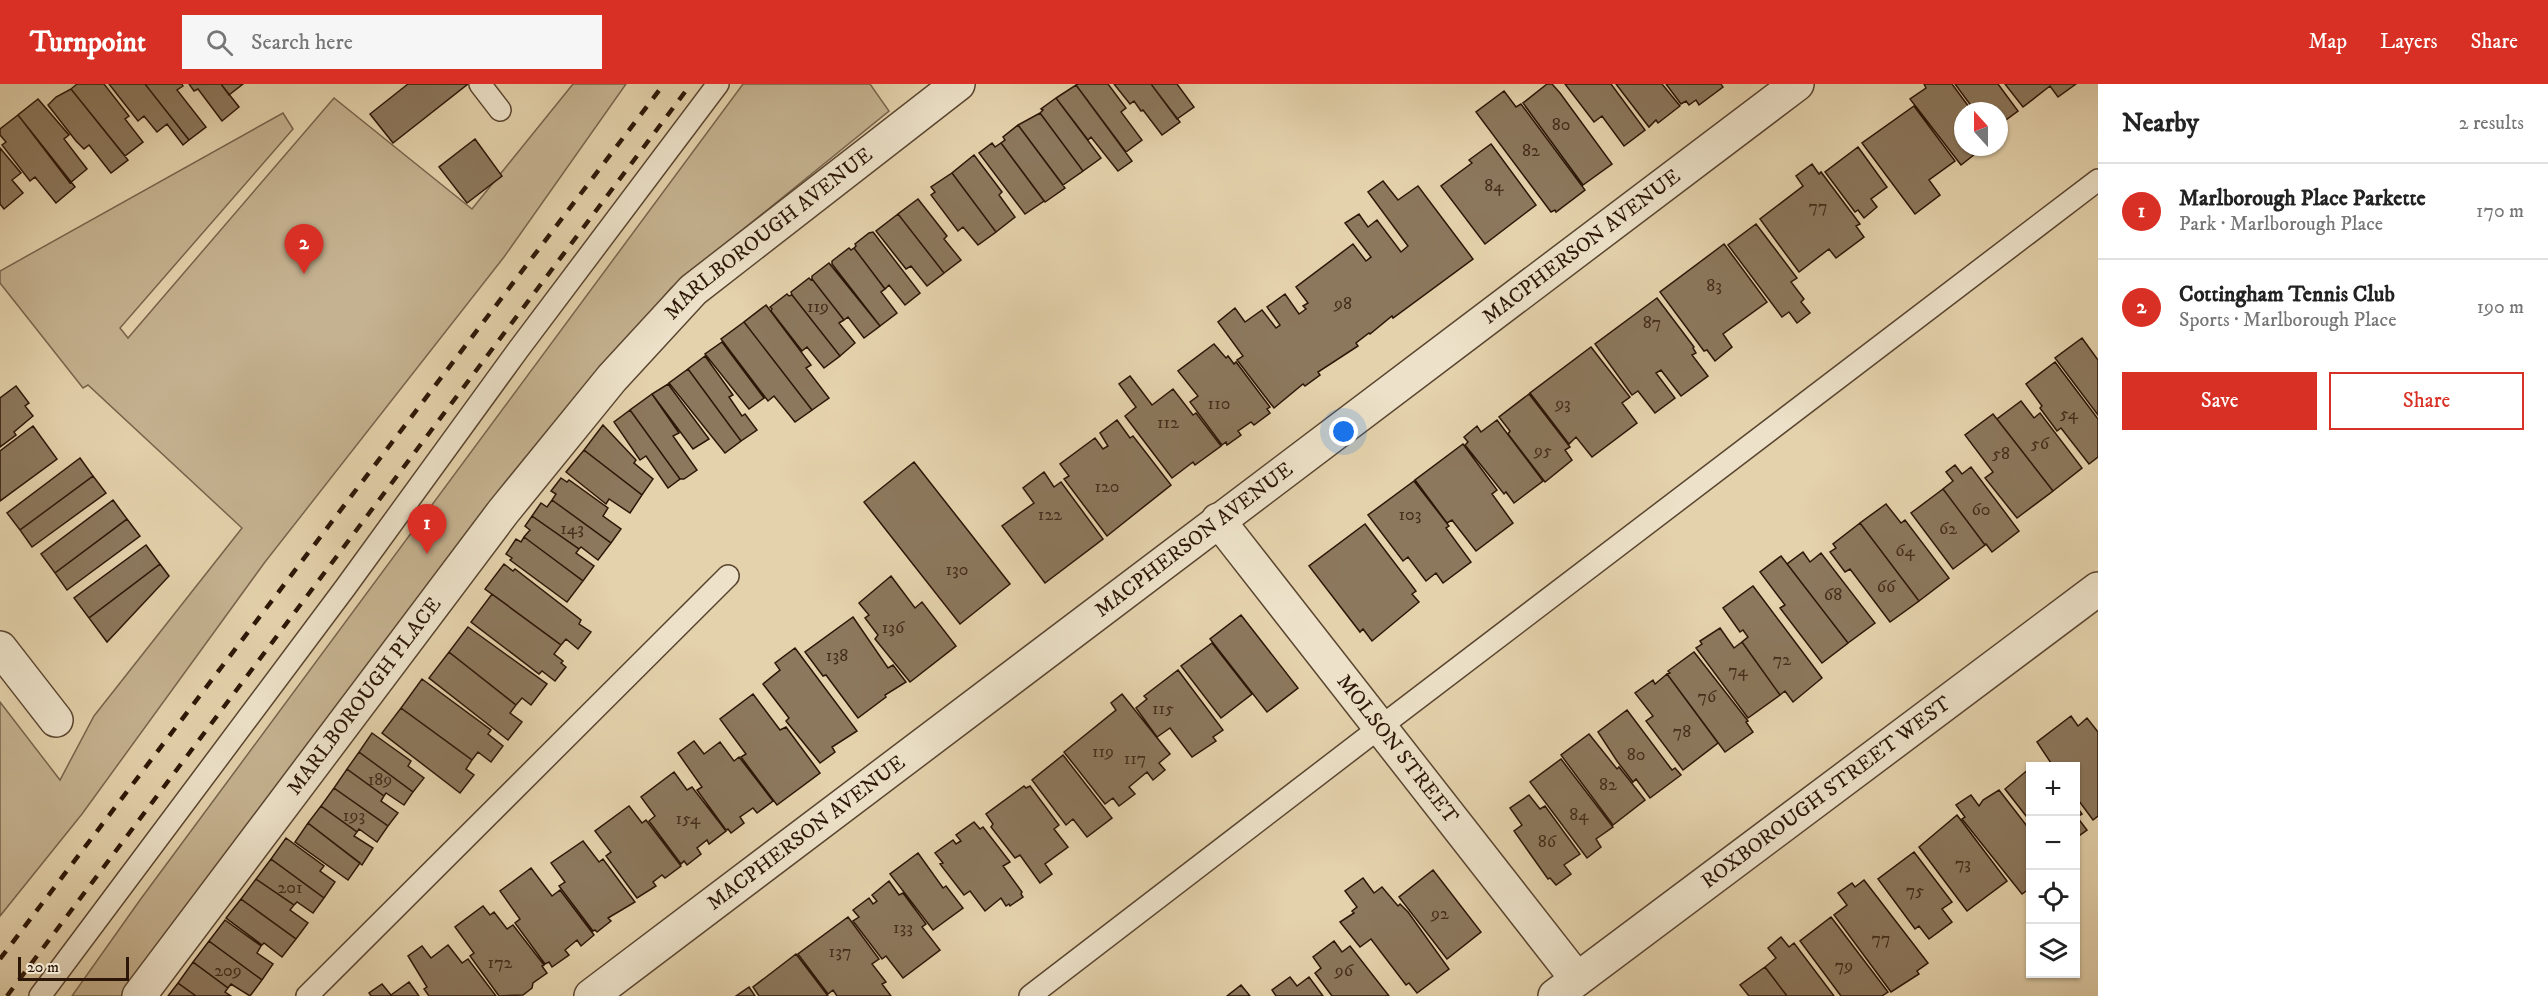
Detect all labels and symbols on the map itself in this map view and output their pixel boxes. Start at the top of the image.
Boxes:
north arrow [1954,102,2008,156]
house number: 80 [1552,114,1570,136]
house number: 82 [1522,140,1540,162]
street label: MARLBOROUGH AVENUE [659,142,878,325]
street label: MACPHERSON AVENUE [1477,163,1686,330]
house number: 84 [1484,175,1504,197]
house number: 77 [1809,196,1827,218]
pin: 2 [284,224,324,274]
house number: 83 [1706,275,1722,297]
house number: 98 [1333,293,1352,315]
house number: 119 [807,296,829,318]
house number: 87 [1643,312,1661,334]
house number: 110 [1208,393,1230,415]
house number: 93 [1554,393,1571,415]
house number: 54 [2060,403,2079,425]
house number: 112 [1157,412,1179,434]
your location [1329,417,1358,446]
house number: 56 [2031,433,2050,455]
house number: 95 [1533,440,1552,462]
house number: 58 [1992,443,2010,465]
street label: MACPHERSON AVENUE [1090,457,1298,623]
house number: 120 [1094,476,1120,498]
house number: 60 [1971,499,1991,521]
pin: 1 [408,504,446,554]
house number: 122 [1038,504,1062,526]
house number: 103 [1399,504,1421,526]
house number: 143 [560,518,584,540]
house number: 62 [1939,518,1957,540]
house number: 64 [1895,540,1916,562]
house number: 130 [945,559,969,581]
house number: 66 [1877,576,1896,598]
house number: 68 [1824,584,1842,606]
street label: MARLBOROUGH PLACE [282,592,447,800]
house number: 136 [882,617,905,639]
house number: 138 [826,645,848,667]
house number: 72 [1773,649,1791,671]
house number: 74 [1728,660,1748,682]
street label: MOLSON STREET [1331,669,1464,829]
house number: 76 [1698,686,1717,708]
street label: ROXBOROUGH STREET WEST [1696,691,1956,895]
house number: 115 [1152,698,1174,720]
house number: 78 [1673,721,1691,743]
house number: 119 [1092,741,1114,763]
house number: 80 [1627,744,1645,766]
house number: 117 [1124,748,1146,770]
street label: MACPHERSON AVENUE [702,750,911,916]
house number: 189 [368,769,392,791]
house number: 82 [1599,774,1617,796]
house number: 84 [1569,804,1589,826]
house number: 193 [343,805,365,827]
house number: 154 [676,808,701,830]
house number: 86 [1538,831,1557,853]
house number: 73 [1955,853,1971,875]
house number: 201 [277,877,303,899]
house number: 75 [1906,880,1924,902]
house number: 92 [1430,903,1449,925]
house number: 133 [893,917,913,939]
house number: 77 [1872,928,1890,950]
house number: 137 [829,941,851,963]
house number: 172 [488,952,513,974]
scale bar [18,954,129,982]
house number: 79 [1835,955,1853,977]
house number: 209 [214,960,242,982]
house number: 96 [1334,960,1354,982]

